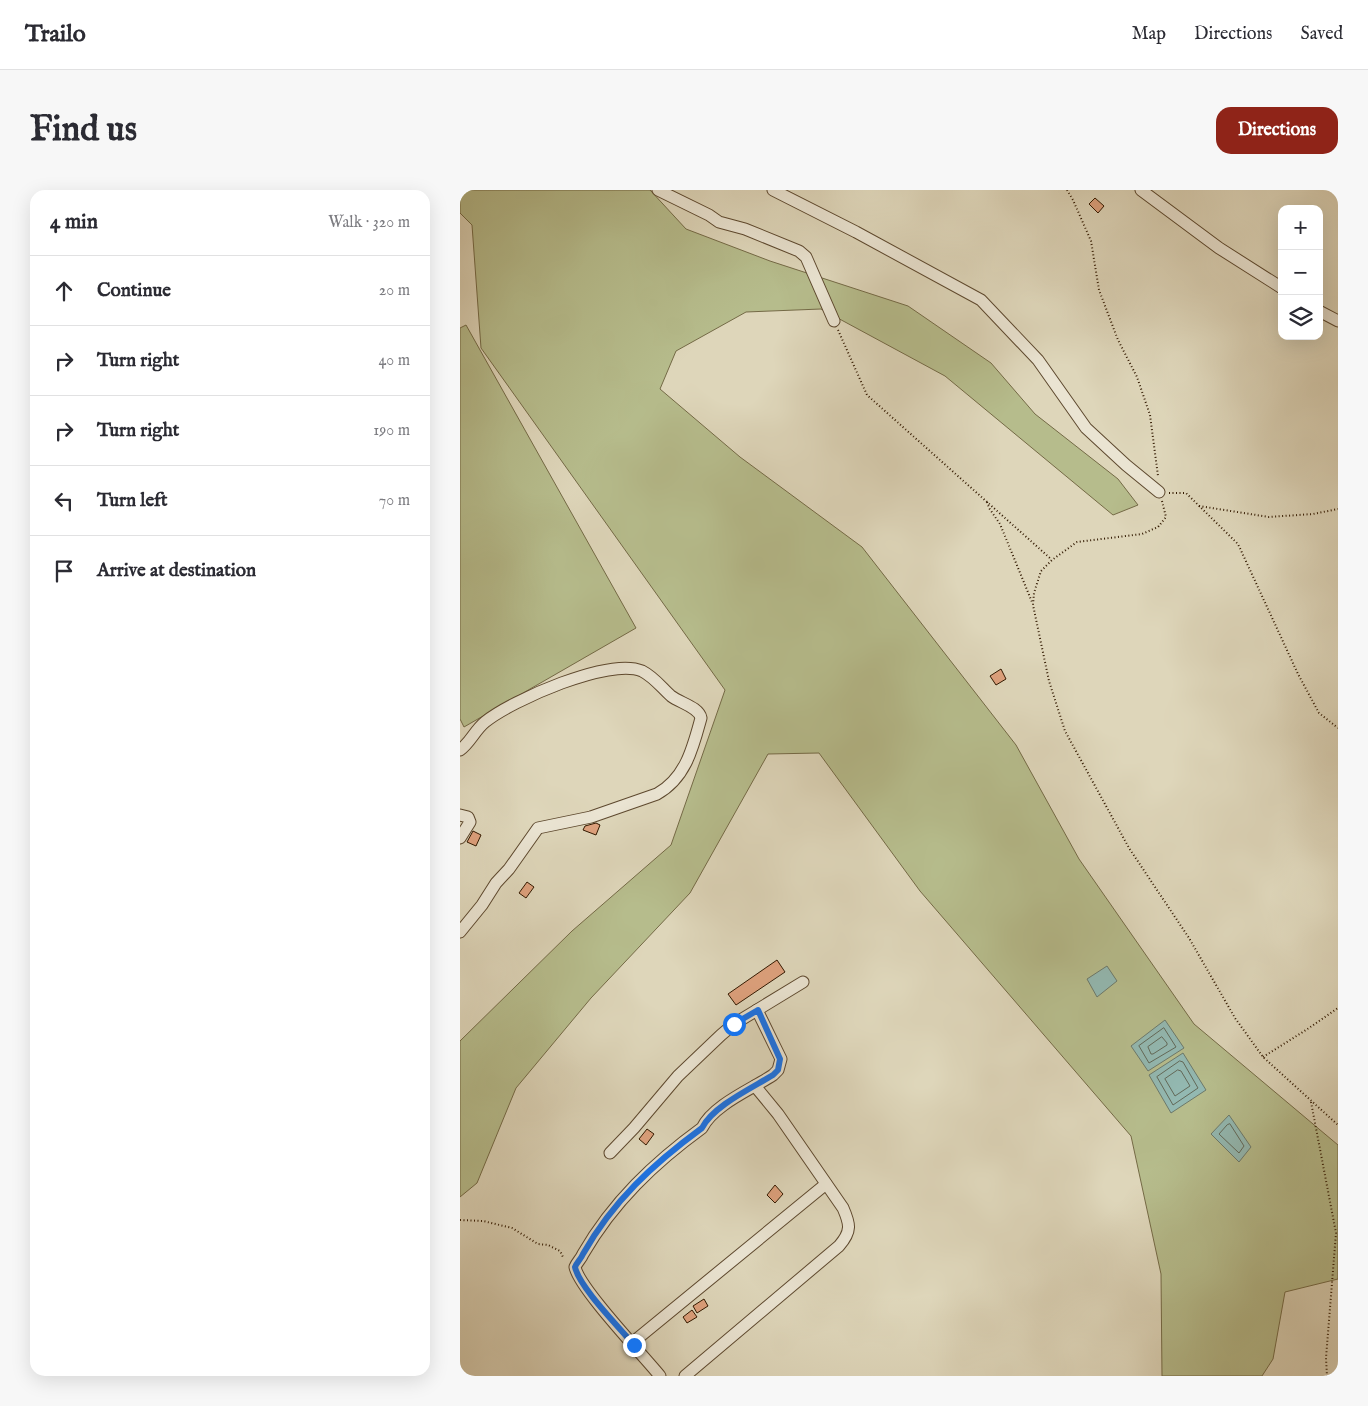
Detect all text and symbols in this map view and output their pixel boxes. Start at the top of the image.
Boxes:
text: Trailo [25,19,86,50]
text: Map [1132,23,1166,46]
text: Directions [1194,23,1272,46]
text: Saved [1300,23,1343,46]
button: Directions [1216,107,1338,154]
text: Find us [30,108,137,153]
map controls [1278,205,1323,340]
button: + [1278,205,1323,250]
text: 4 min [50,209,98,236]
text: Walk · 320 m [328,213,410,233]
button: − [1278,250,1323,295]
icon: ahead [50,277,78,305]
text: Continue [97,279,171,303]
text: 20 m [379,281,410,301]
button: layers [1278,295,1323,340]
icon: right [50,347,78,375]
text: Turn right [97,349,179,373]
text: 40 m [378,351,410,371]
icon: right [50,417,78,445]
text: Turn right [97,419,179,443]
text: 190 m [373,421,410,441]
icon: left [50,487,78,515]
text: Turn left [97,489,168,513]
text: 70 m [379,491,410,511]
icon: arrive [50,557,78,585]
text: Arrive at destination [97,559,256,583]
route start [723,1013,746,1036]
route end [623,1334,646,1357]

